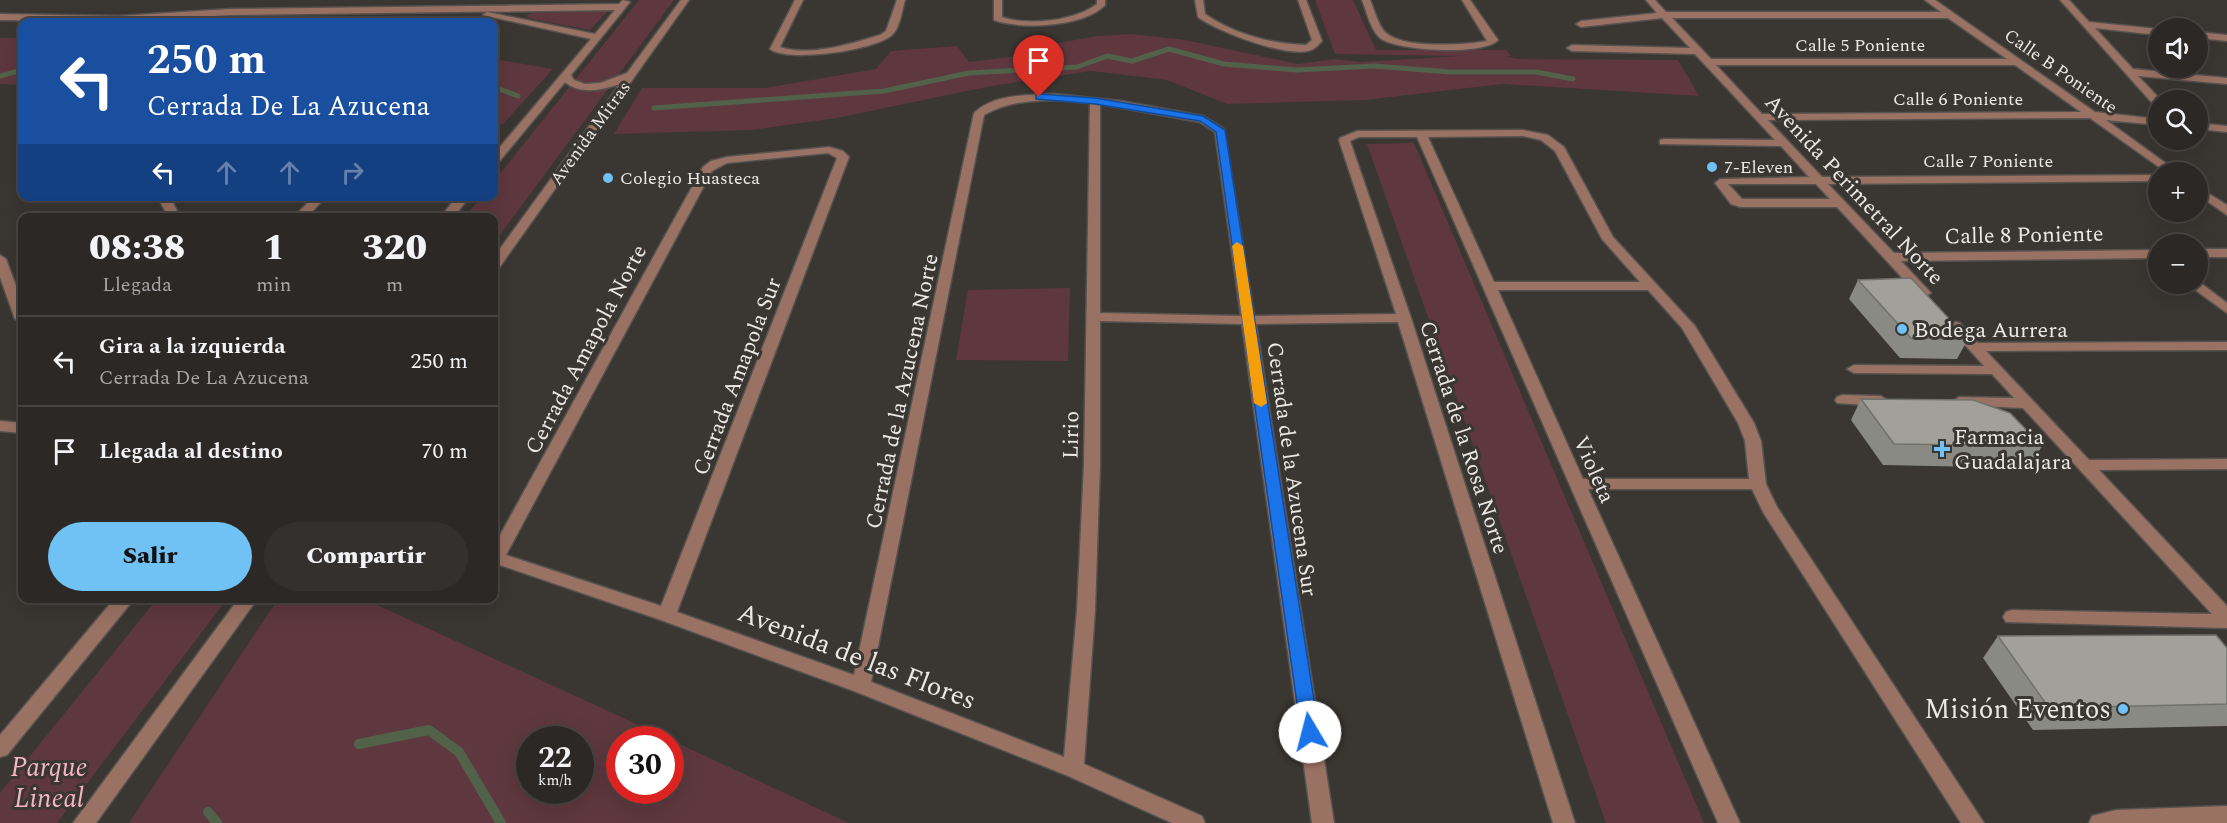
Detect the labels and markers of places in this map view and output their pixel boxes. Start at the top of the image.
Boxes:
pin [1013,35,1064,97]
place label: 7-Eleven [1724,154,1793,181]
marker: 7-Eleven [1705,160,1719,174]
place label: Colegio Huasteca [620,165,760,192]
marker: Colegio Huasteca [601,171,615,185]
place label: Bodega Aurrera [1914,314,2068,347]
marker: Bodega Aurrera [1895,322,1909,336]
place label: Farmacia Guadalajara [1954,421,2072,479]
marker: Farmacia Guadalajara [1935,442,1949,456]
place label: Misión Eventos [1924,689,2111,731]
marker: Misión Eventos [2116,702,2130,716]

